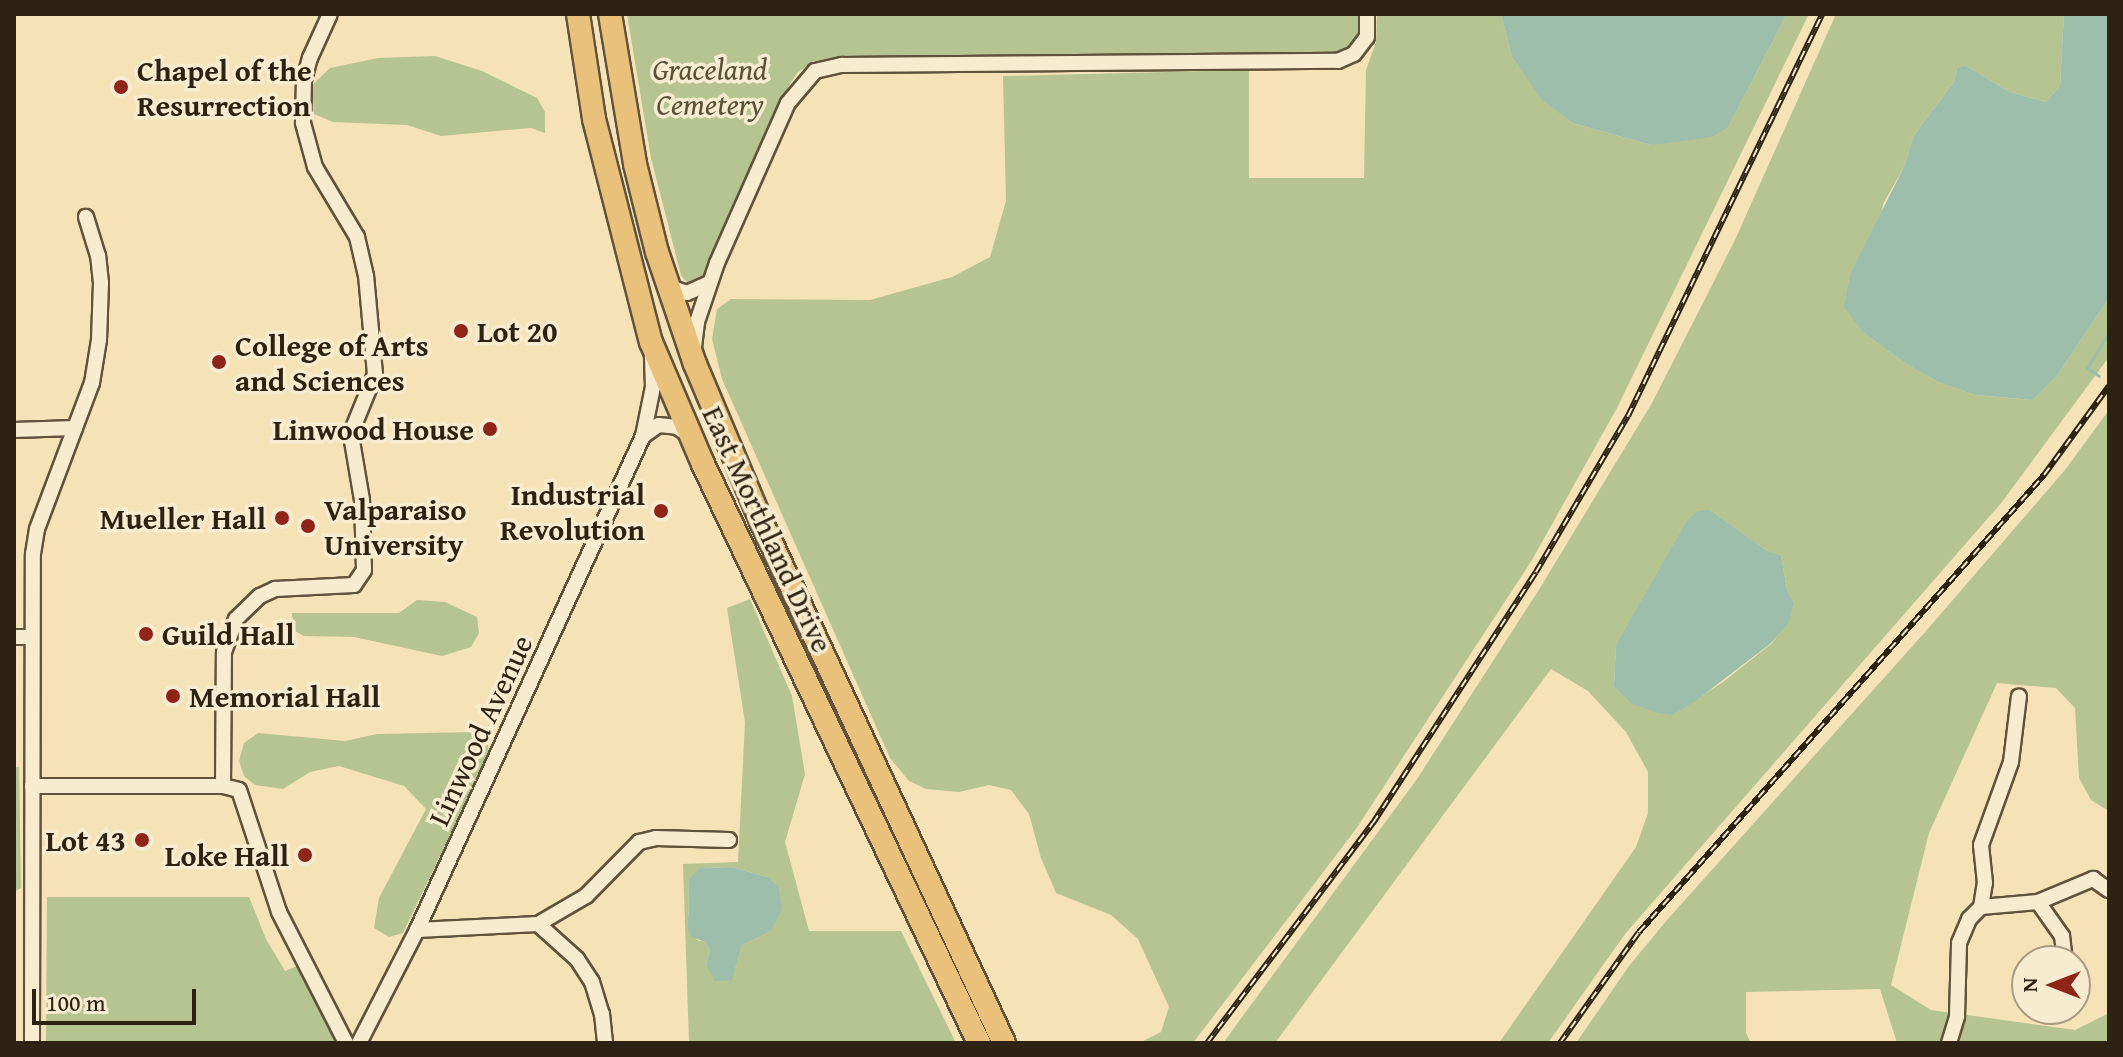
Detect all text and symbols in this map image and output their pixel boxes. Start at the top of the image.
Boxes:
park label: Graceland Cemetery [653,51,767,122]
place label: Chapel of the Resurrection [137,52,312,122]
marker: Chapel of the Resurrection [112,78,130,96]
place label: Lot 20 [477,313,558,349]
marker: Lot 20 [452,322,470,340]
place label: College of Arts and Sciences [235,327,429,398]
marker: College of Arts and Sciences [210,353,228,371]
street label: East Morthland Drive [695,400,841,658]
place label: Linwood House [273,411,474,447]
marker: Linwood House [481,420,499,438]
place label: Industrial Revolution [500,476,645,546]
place label: Valparaiso University [324,491,466,562]
place label: Mueller Hall [100,500,266,536]
marker: Industrial Revolution [652,502,670,520]
marker: Mueller Hall [273,509,291,527]
marker: Valparaiso University [299,517,317,535]
place label: Guild Hall [162,616,295,652]
marker: Guild Hall [137,625,155,643]
street label: Linwood Avenue [420,629,540,831]
place label: Memorial Hall [189,678,380,714]
marker: Memorial Hall [164,687,182,705]
place label: Lot 43 [45,822,126,858]
marker: Lot 43 [133,831,151,849]
place label: Loke Hall [165,837,289,873]
marker: Loke Hall [296,846,314,864]
north arrow [2011,945,2091,1025]
scale bar [36,973,200,1023]
text: N [2013,978,2045,992]
text: 100 m [46,985,106,1020]

